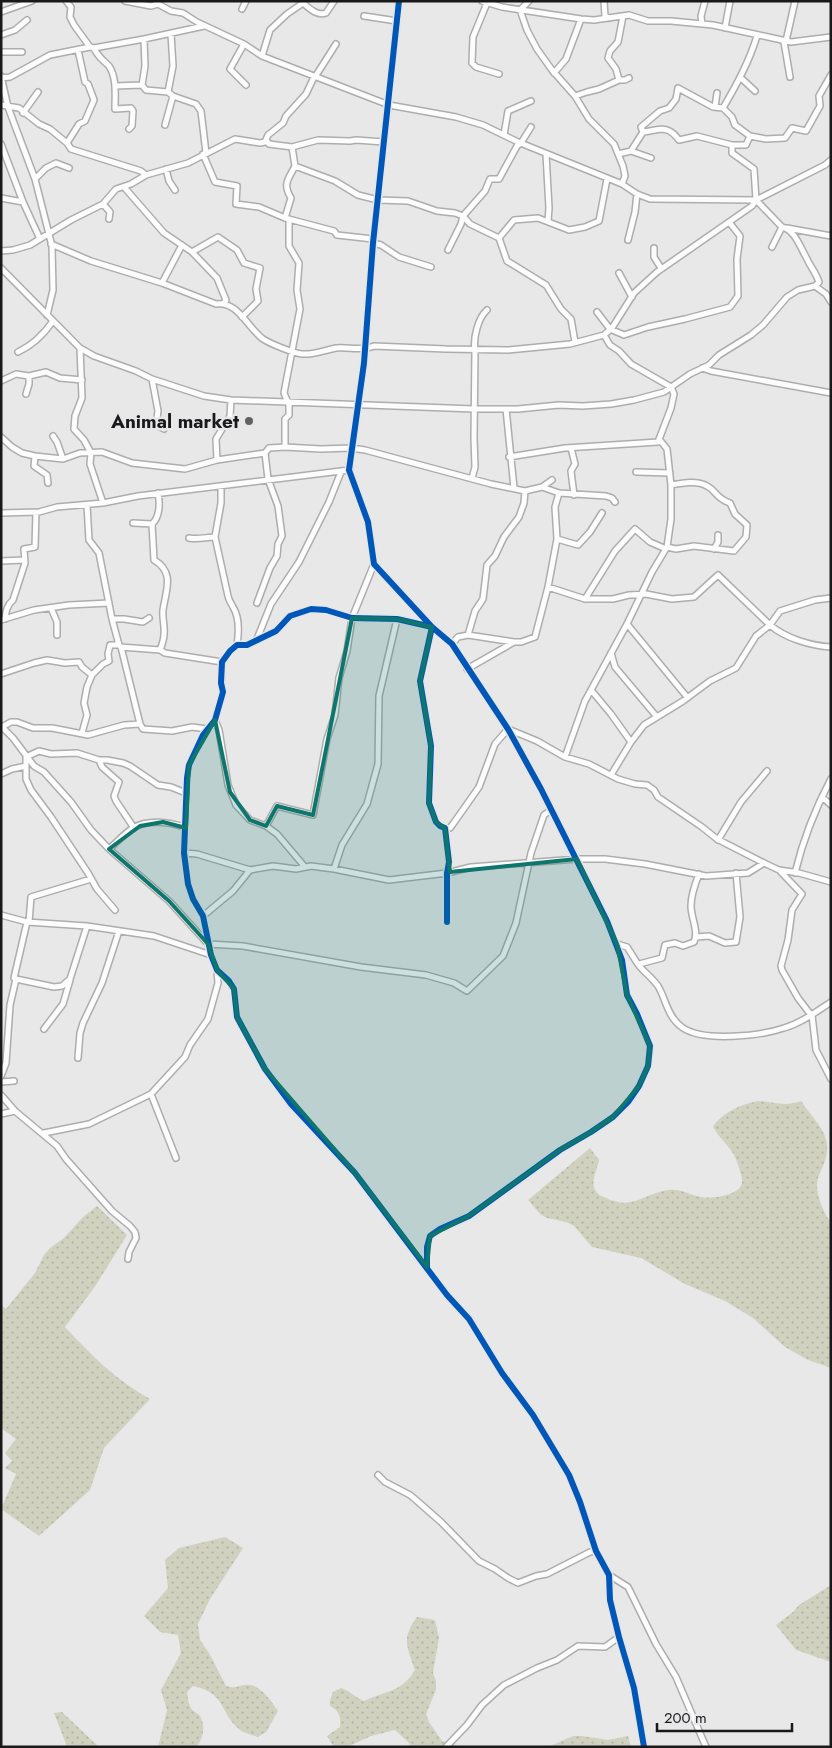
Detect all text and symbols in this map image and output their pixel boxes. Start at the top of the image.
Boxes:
place label: Animal market [110,408,239,435]
marker: Animal market [243,415,255,427]
scale bar [657,1700,792,1732]
text: 200 m [664,1707,707,1729]

